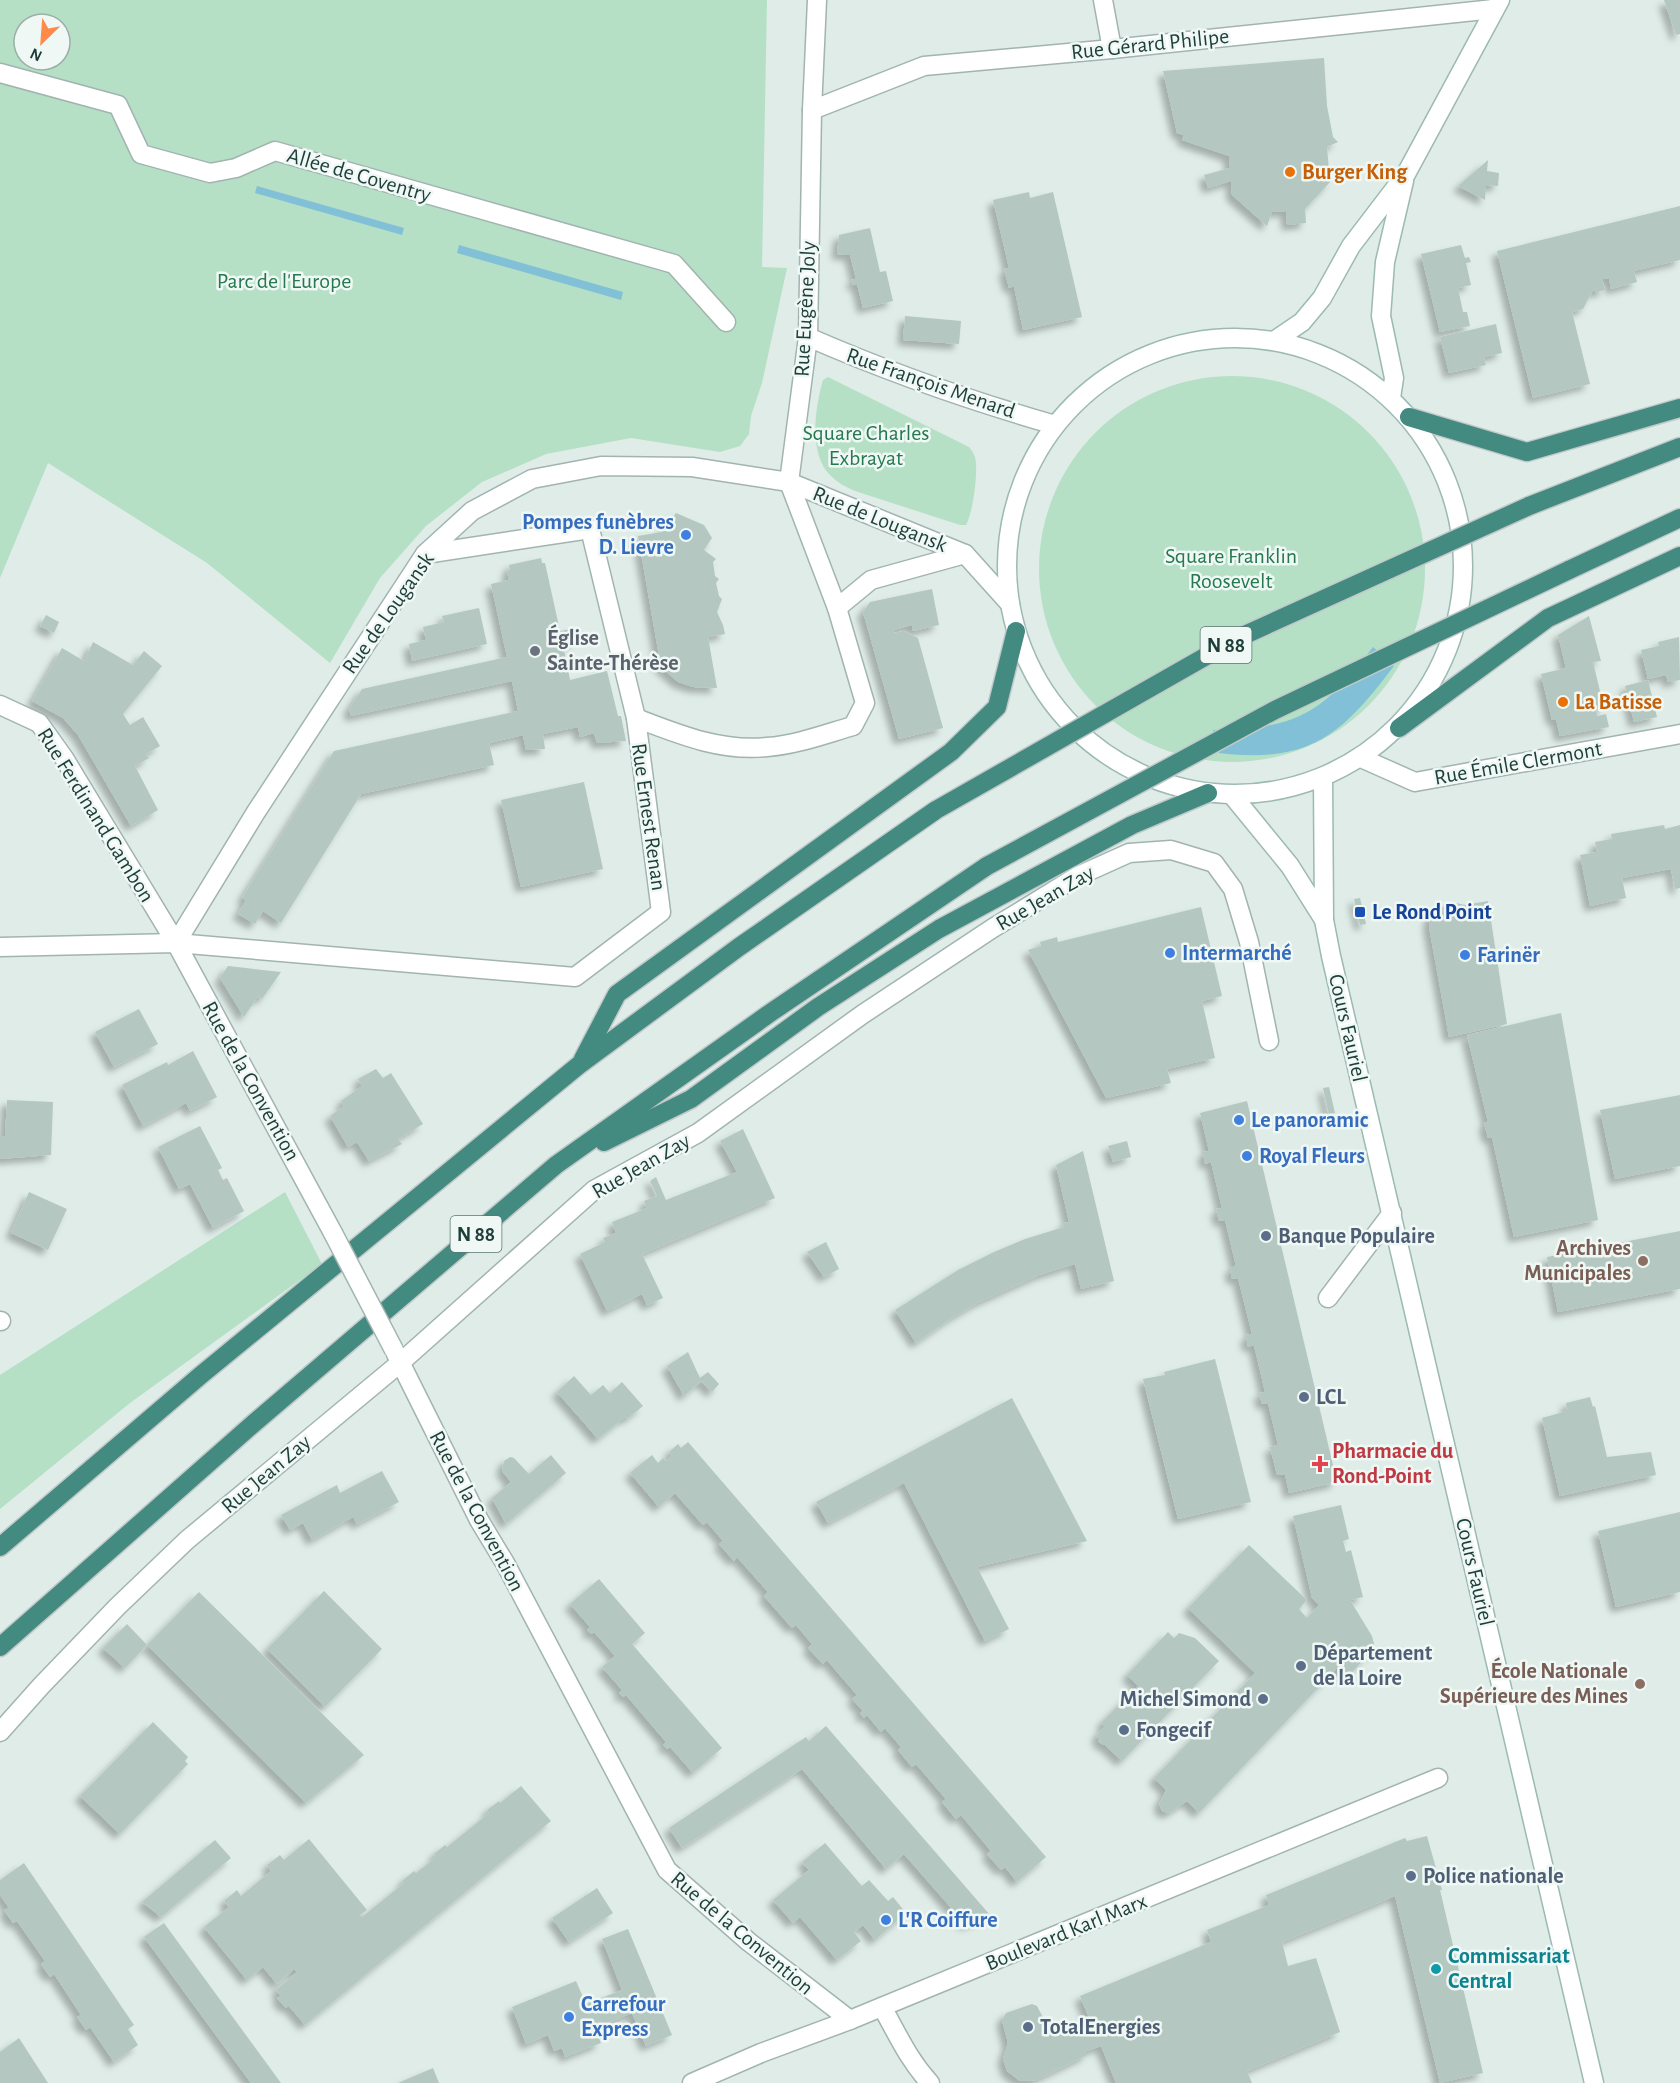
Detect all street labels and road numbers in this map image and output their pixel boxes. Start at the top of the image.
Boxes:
street label: Rue Gérard Philipe [1070,25,1230,63]
street label: Allée de Coventry [285,144,434,206]
street label: Rue Eugène Joly [790,240,820,378]
street label: Rue François Menard [844,344,1018,422]
street label: Rue de Lougansk [810,482,950,556]
street label: Rue de Lougansk [338,548,438,678]
road number: N 88 [1200,627,1252,663]
street label: Rue Ferdinand Gambon [33,724,159,906]
street label: Rue Émile Clermont [1432,736,1604,789]
street label: Rue Ernest Renan [628,742,670,892]
street label: Rue Jean Zay [992,861,1098,935]
street label: Cours Fauriel [1325,972,1371,1084]
street label: Rue de la Convention [198,998,304,1164]
street label: Rue Jean Zay [588,1129,694,1203]
road number: N 88 [450,1216,502,1252]
street label: Rue de la Convention [425,1427,529,1595]
street label: Rue Jean Zay [217,1430,315,1517]
street label: Cours Fauriel [1452,1516,1498,1628]
street label: Rue de la Convention [667,1867,817,1999]
street label: Boulevard Karl Marx [982,1889,1150,1974]

